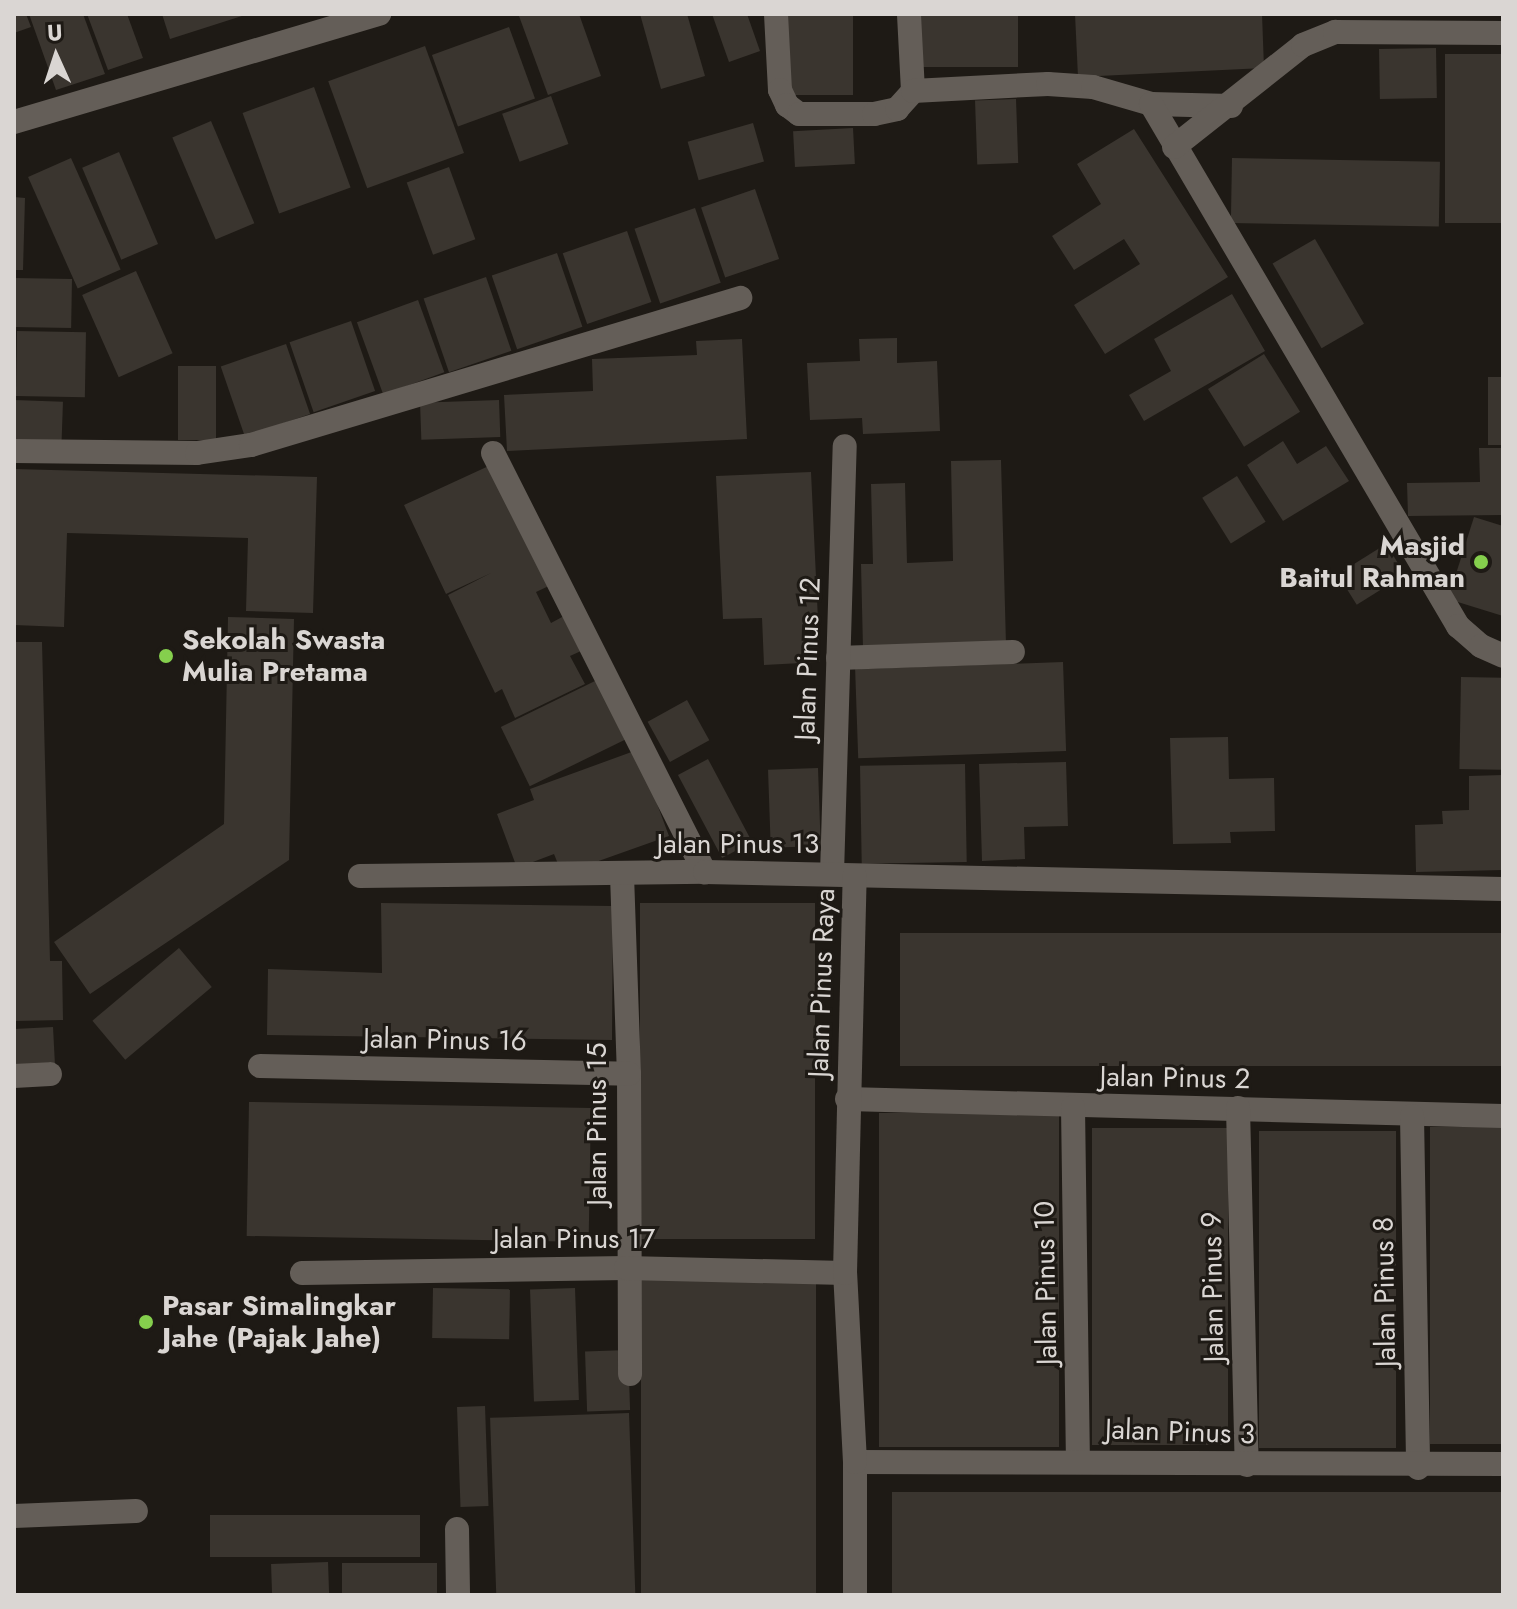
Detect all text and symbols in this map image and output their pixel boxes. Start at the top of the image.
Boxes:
north arrow [16,16,96,96]
text: U [46,16,63,48]
place label: Masjid Baitul Rahman [1279,529,1465,595]
marker: Masjid Baitul Rahman [1472,553,1490,571]
street label: Jalan Pinus 12 [788,577,828,741]
place label: Sekolah Swasta Mulia Pretama [182,623,385,689]
marker: Sekolah Swasta Mulia Pretama [157,647,175,665]
street label: Jalan Pinus 13 [657,827,819,861]
street label: Jalan Pinus Raya [802,888,842,1078]
street label: Jalan Pinus 16 [363,1022,527,1058]
street label: Jalan Pinus 15 [580,1042,614,1206]
street label: Jalan Pinus 2 [1099,1060,1251,1096]
street label: Jalan Pinus 10 [1028,1201,1064,1365]
street label: Jalan Pinus 9 [1195,1211,1231,1363]
street label: Jalan Pinus 8 [1367,1217,1403,1367]
street label: Jalan Pinus 17 [493,1222,655,1256]
place label: Pasar Simalingkar Jahe (Pajak Jahe) [162,1289,396,1355]
marker: Pasar Simalingkar Jahe (Pajak Jahe) [137,1313,155,1331]
street label: Jalan Pinus 3 [1104,1413,1256,1451]

